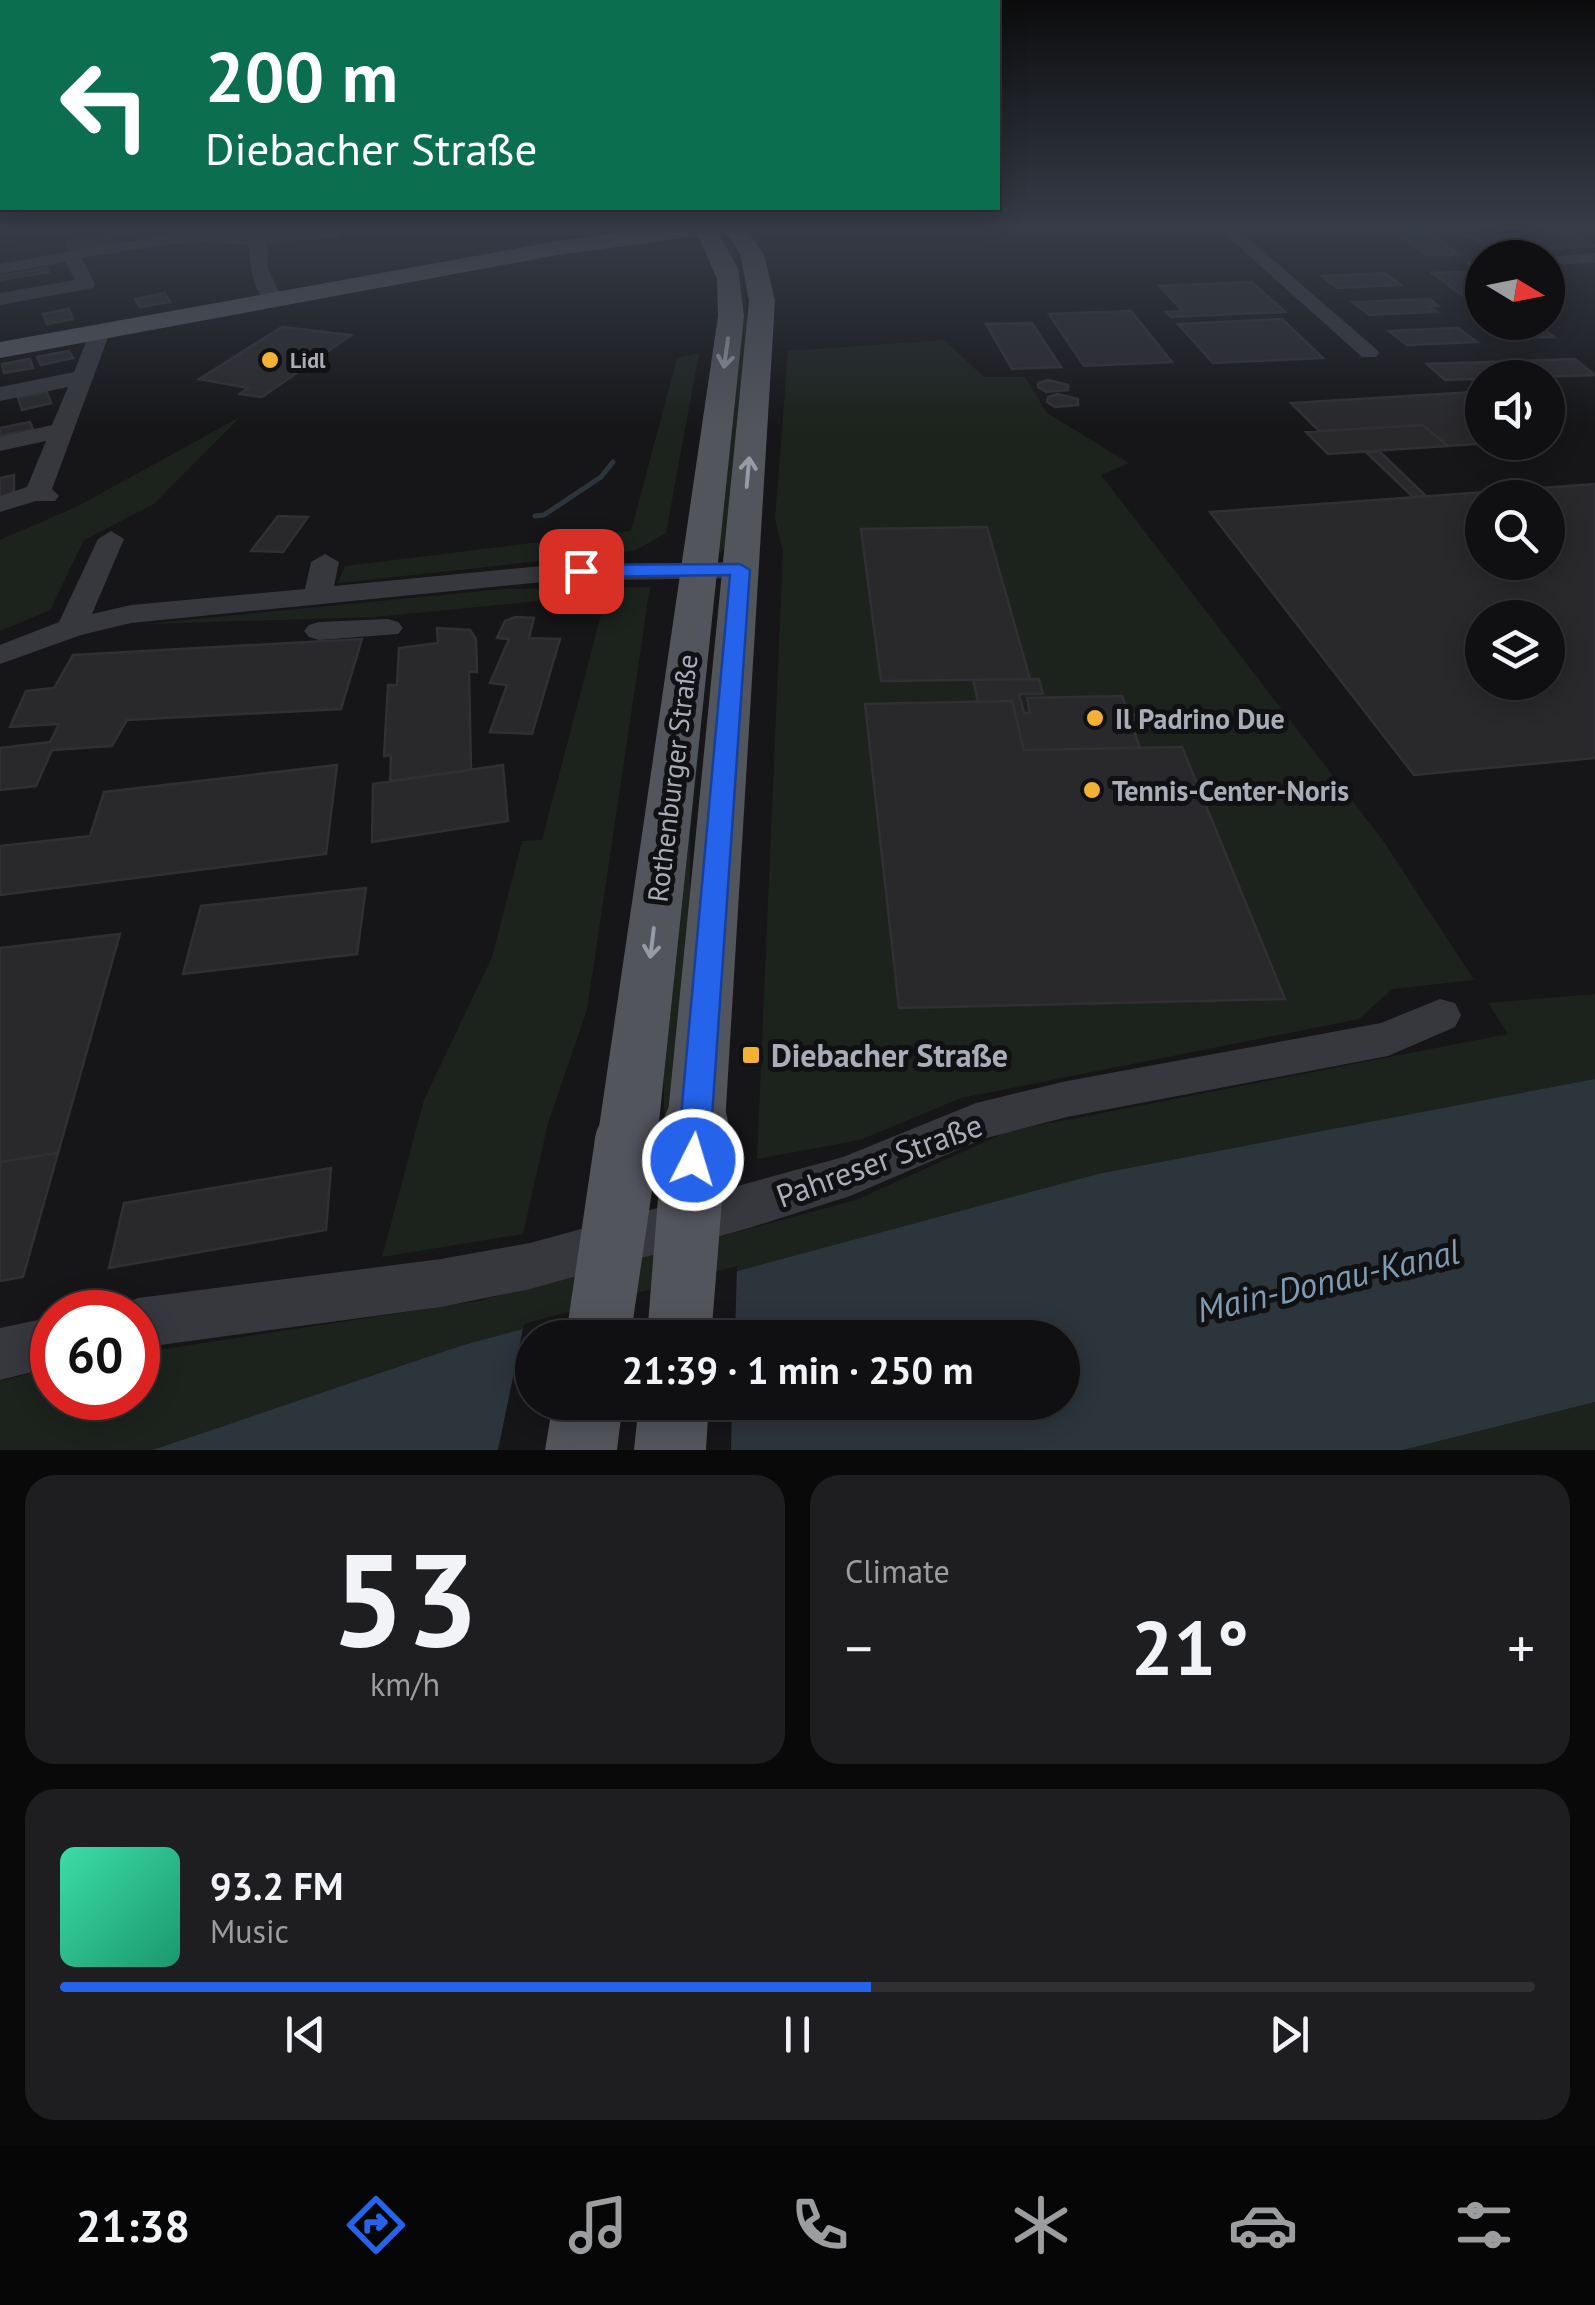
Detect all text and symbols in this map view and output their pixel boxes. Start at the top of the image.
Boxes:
text: 200 m [205,31,398,121]
icon: left [40,40,170,170]
text: Diebacher Straße [205,119,537,177]
north arrow [1465,240,1565,340]
map controls [1465,240,1565,700]
one-way arrow [717,336,735,368]
place label: Lidl [290,346,326,374]
marker: Lidl [259,349,281,371]
button: sound [1465,360,1565,460]
one-way arrow [739,457,758,489]
button: search [1465,480,1565,580]
pin [539,529,624,614]
icon: arrive [554,544,609,599]
button: layers [1465,600,1565,700]
street label: Rothenburger Straße [638,652,706,904]
place label: Il Padrino Due [1115,700,1285,737]
marker: Il Padrino Due [1084,707,1106,729]
place label: Tennis-Center-Noris [1112,772,1349,809]
marker: Tennis-Center-Noris [1081,779,1103,801]
one-way arrow [642,927,661,959]
place label: Diebacher Straße [771,1034,1008,1076]
marker: Diebacher Straße [740,1044,762,1066]
street label: Pahreser Straße [770,1103,988,1217]
position arrow [641,1108,745,1212]
water label: Main-Donau-Kanal [1192,1227,1464,1333]
speed limit sign: 60 [30,1290,160,1420]
text: 21:39 · 1 min · 250 m [622,1345,973,1394]
text: 53 [331,1514,479,1682]
text: Climate [845,1550,950,1592]
text: 21° [1131,1599,1249,1696]
text: − [845,1612,873,1683]
text: + [1507,1612,1535,1683]
text: km/h [370,1663,440,1705]
text: 93.2 FM [210,1861,343,1910]
text: Music [210,1910,289,1952]
icon: previous [278,2007,333,2062]
icon: pause [770,2007,825,2062]
icon: next [1262,2007,1317,2062]
icon: directions [341,2190,411,2260]
icon: music [563,2190,633,2260]
icon: phone [785,2190,855,2260]
icon: climate [1006,2190,1076,2260]
icon: car [1228,2190,1298,2260]
icon: filters [1449,2190,1519,2260]
text: 21:38 [76,2196,190,2254]

